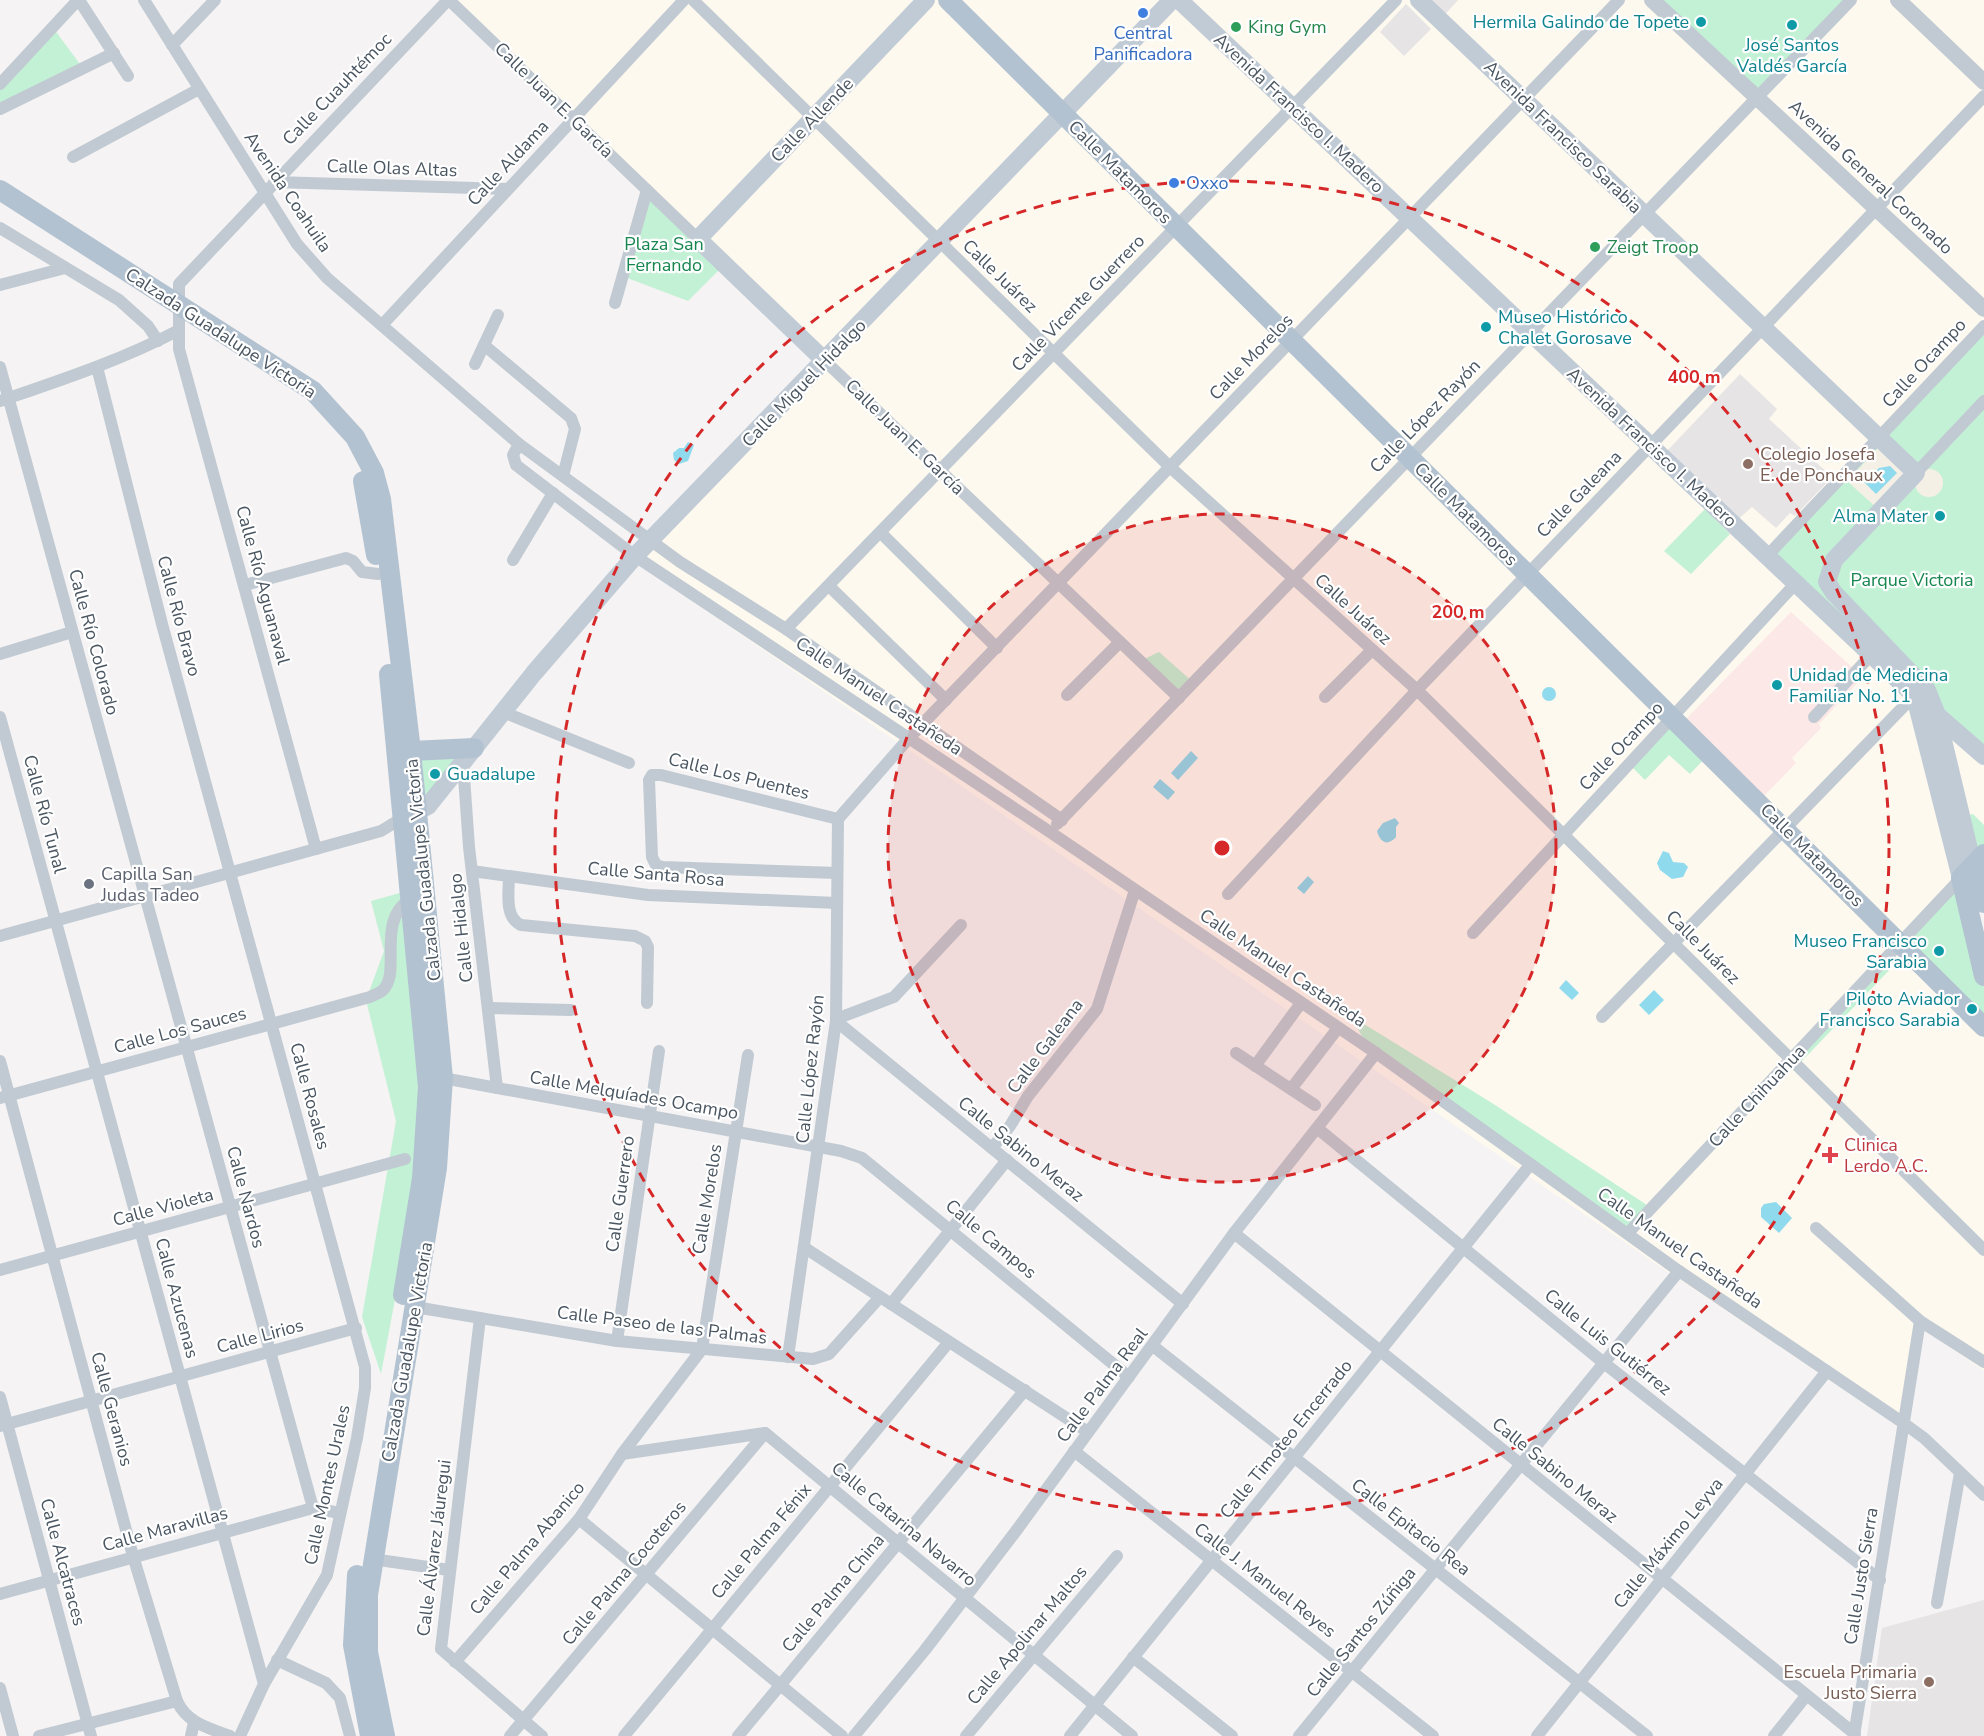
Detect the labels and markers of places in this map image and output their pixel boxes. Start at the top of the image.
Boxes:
marker: Central Panificadora [1136,6,1150,20]
place label: Hermila Galindo de Topete [1473,10,1689,34]
place label: King Gym [1248,15,1327,39]
marker: Hermila Galindo de Topete [1694,15,1708,29]
marker: José Santos Valdés García [1785,18,1799,32]
marker: King Gym [1229,20,1243,34]
place label: Central Panificadora [1093,21,1193,66]
place label: José Santos Valdés García [1736,33,1847,78]
place label: Oxxo [1186,171,1229,195]
marker: Oxxo [1167,176,1181,190]
place label: Zeigt Troop [1607,235,1699,259]
marker: Zeigt Troop [1588,240,1602,254]
place label: Museo Histórico Chalet Gorosave [1498,305,1632,350]
marker: Museo Histórico Chalet Gorosave [1479,320,1493,334]
place label: Colegio Josefa E. de Ponchaux [1760,442,1884,487]
marker: Colegio Josefa E. de Ponchaux [1741,457,1755,471]
place label: Alma Mater [1833,504,1929,528]
marker: Alma Mater [1933,509,1947,523]
place label: Unidad de Medicina Familiar No. 11 [1789,663,1948,708]
marker: Unidad de Medicina Familiar No. 11 [1770,678,1784,692]
place label: Guadalupe [447,762,535,786]
marker: Guadalupe [428,767,442,781]
centre of rings [1212,838,1232,858]
place label: Capilla San Judas Tadeo [100,862,199,907]
marker: Capilla San Judas Tadeo [82,877,96,891]
place label: Museo Francisco Sarabia [1794,929,1927,974]
marker: Museo Francisco Sarabia [1932,944,1946,958]
place label: Piloto Aviador Francisco Sarabia [1820,987,1961,1032]
marker: Piloto Aviador Francisco Sarabia [1965,1002,1979,1016]
place label: Clinica Lerdo A.C. [1844,1133,1928,1178]
marker: Clinica Lerdo A.C. [1821,1146,1839,1164]
place label: Escuela Primaria Justo Sierra [1784,1660,1917,1705]
marker: Escuela Primaria Justo Sierra [1922,1675,1936,1689]

